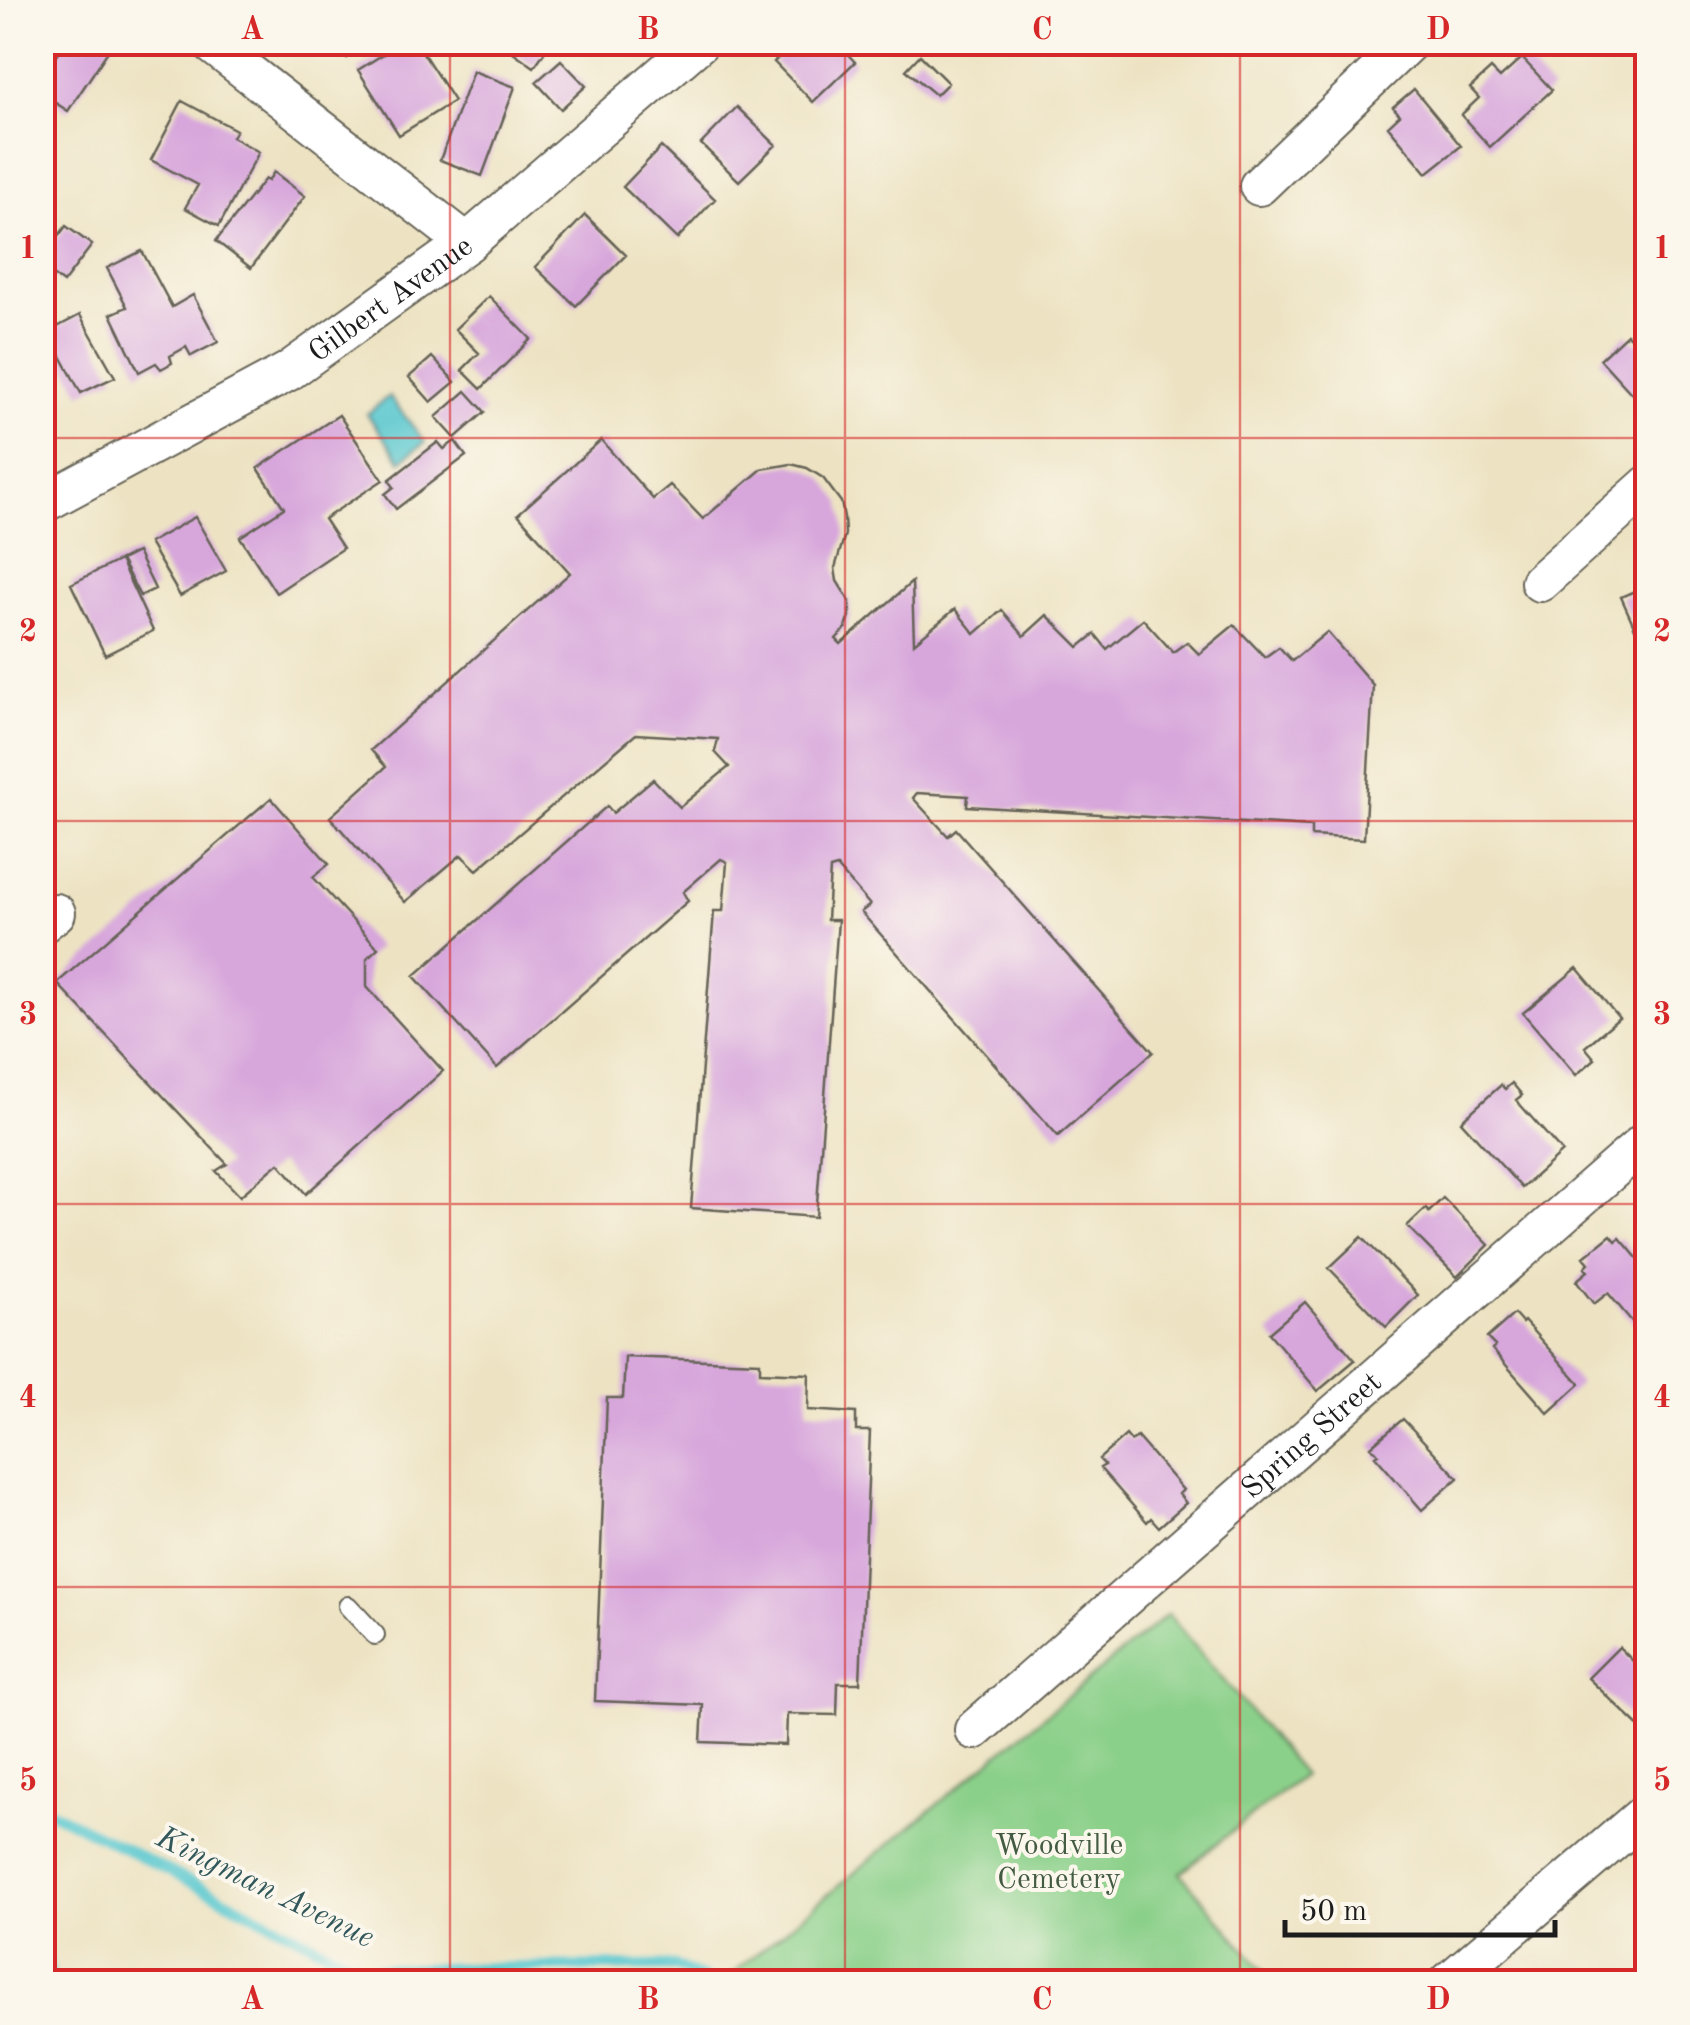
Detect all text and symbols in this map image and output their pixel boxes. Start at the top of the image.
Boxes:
text: A [240,15,264,47]
text: B [637,15,659,47]
text: C [1031,15,1053,47]
text: D [1425,15,1451,47]
street label: Gilbert Avenue [304,231,479,369]
text: 1 [19,234,37,266]
text: 1 [1653,234,1671,266]
text: 2 [19,617,37,649]
text: 2 [1653,617,1671,649]
text: 3 [19,1000,37,1032]
text: 3 [1653,1000,1671,1032]
street label: Spring Street [1237,1367,1388,1505]
text: 4 [19,1383,37,1415]
text: 4 [1653,1383,1671,1415]
text: 5 [19,1766,37,1798]
text: 5 [1653,1766,1671,1798]
water label: Kingman Avenue [150,1822,379,1955]
park label: Woodville Cemetery [995,1831,1123,1895]
scale bar [1285,1875,1555,1937]
text: 50 m [1300,1897,1367,1927]
text: A [240,1985,264,2017]
text: B [637,1985,659,2017]
text: C [1031,1985,1053,2017]
text: D [1425,1985,1451,2017]

